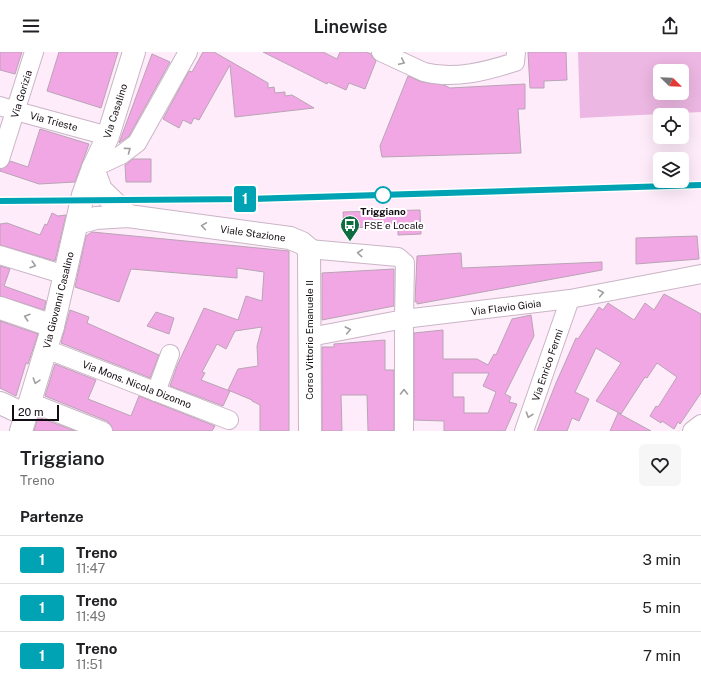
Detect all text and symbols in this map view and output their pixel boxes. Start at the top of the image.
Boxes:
icon: menu [20,15,42,37]
icon: share [659,15,681,37]
text: Linewise [313,16,388,37]
one-way arrow [398,57,406,65]
north arrow [653,64,689,100]
map controls [653,64,689,188]
street label: Via Gorizia [8,69,34,119]
street label: Via Casalino [100,82,130,140]
button: locate [653,108,689,144]
street label: Via Trieste [29,109,80,133]
one-way arrow [123,148,130,155]
button: layers [653,152,689,188]
line badge: 1 [232,186,258,212]
marker: Triggiano [374,186,392,204]
text: 1 [242,191,248,207]
place label: Triggiano [360,205,406,217]
bus stop icon: FSE e Locale [339,214,361,242]
place label: FSE e Locale [364,219,424,231]
one-way arrow [201,222,207,231]
street label: Viale Stazione [220,222,287,244]
one-way arrow [357,249,363,258]
street label: Via Giovanni Casalino [40,250,76,350]
one-way arrow [29,260,36,269]
street label: Corso Vittorio Emanuele II [303,280,315,400]
one-way arrow [598,289,605,298]
street label: Via Flavio Gioia [470,297,542,317]
one-way arrow [23,313,30,322]
one-way arrow [345,326,351,335]
street label: Via Enrico Fermi [529,327,565,403]
street label: Via Mons. Nicola Dizonno [81,358,194,411]
one-way arrow [32,377,41,384]
one-way arrow [400,389,408,395]
scale bar [12,403,59,422]
text: 20 m [18,406,43,418]
one-way arrow [526,412,534,419]
button: heart [639,444,681,486]
text: Triggiano [20,447,105,469]
text: Treno [20,473,54,488]
text: Partenze [20,508,84,525]
text: Treno [76,544,117,561]
text: 3 min [642,551,681,568]
text: 1 [39,552,45,568]
text: 11:47 [76,561,105,576]
text: Treno [76,592,117,609]
text: 5 min [642,599,681,616]
text: 1 [39,600,45,616]
text: 11:49 [76,609,106,624]
text: Treno [76,640,117,657]
text: 7 min [643,647,681,664]
text: 1 [39,648,45,664]
text: 11:51 [76,657,103,672]

